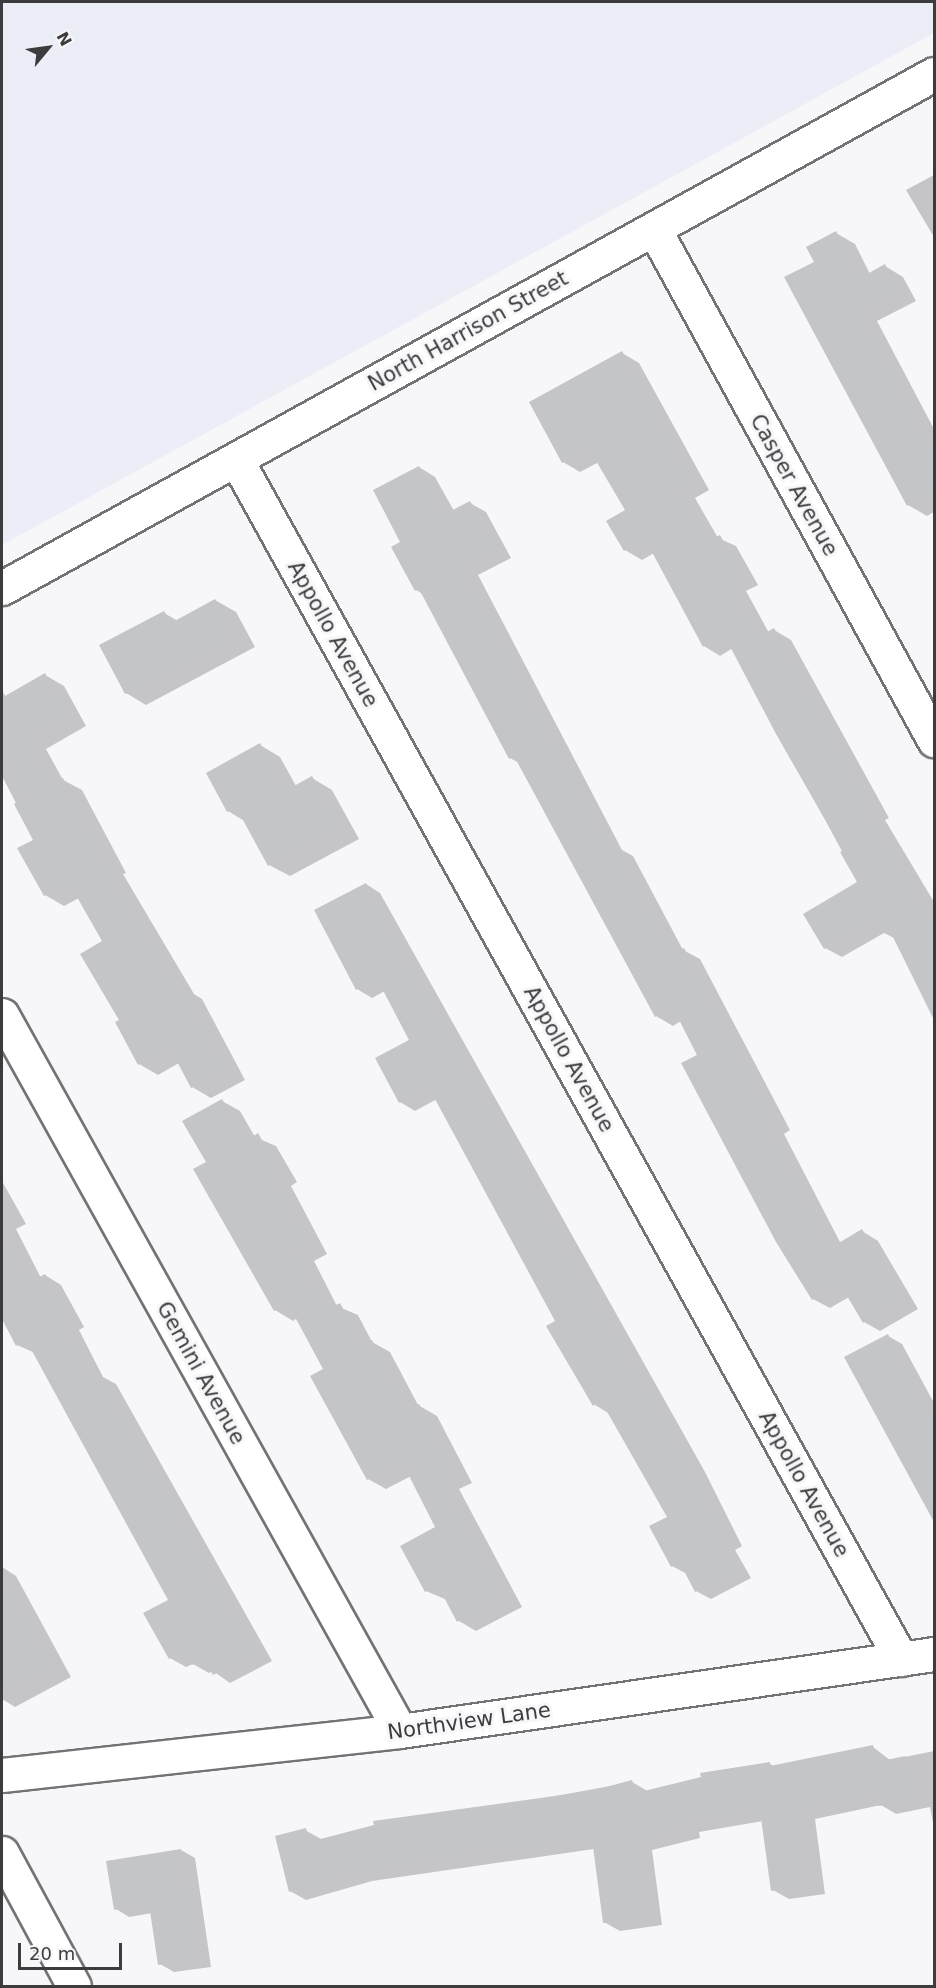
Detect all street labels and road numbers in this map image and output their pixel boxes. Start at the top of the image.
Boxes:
street label: North Harrison Street [364,266,572,396]
street label: Casper Avenue [745,410,843,560]
street label: Appollo Avenue [282,557,384,711]
street label: Appollo Avenue [518,982,620,1136]
street label: Gemini Avenue [151,1297,251,1449]
street label: Appollo Avenue [753,1407,855,1561]
street label: Northview Lane [386,1697,552,1745]

